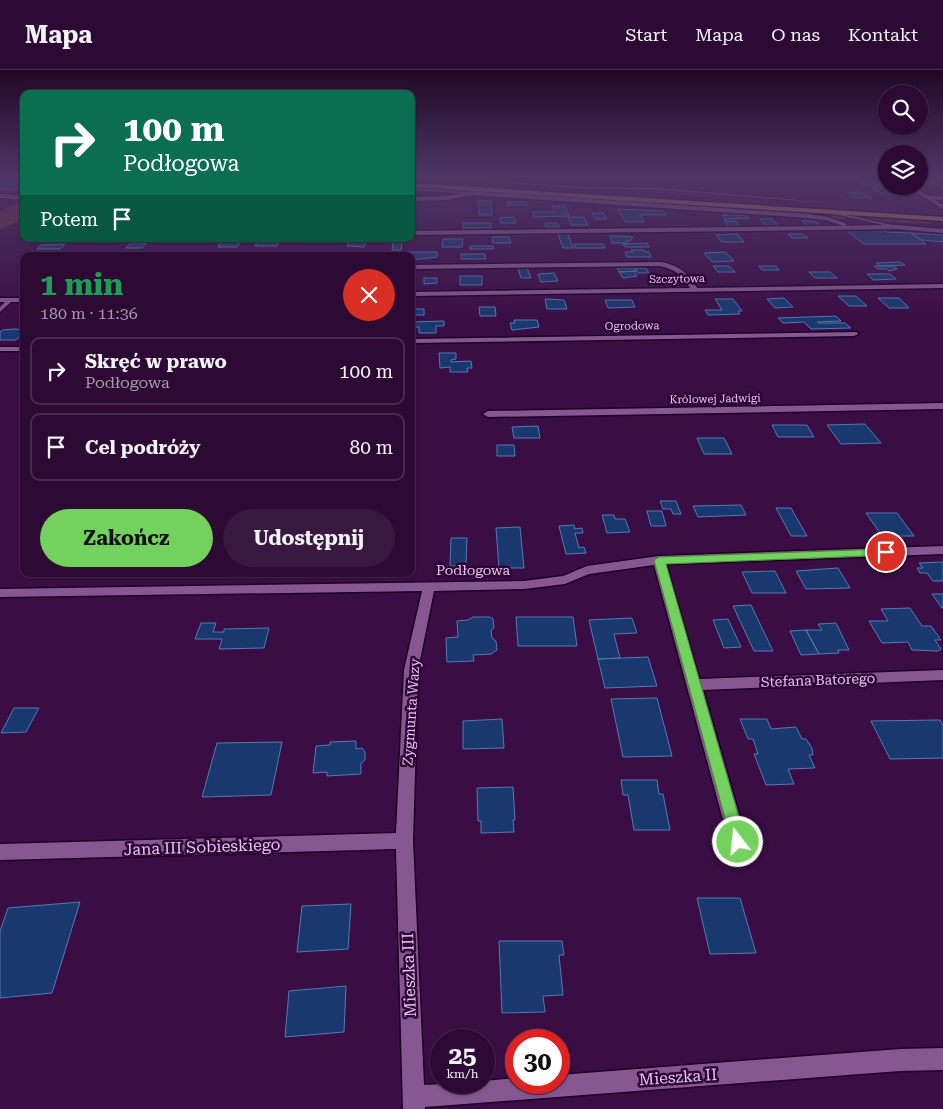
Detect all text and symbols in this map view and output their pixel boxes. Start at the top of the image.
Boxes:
text: Mapa [25,21,92,49]
text: Start [625,24,667,45]
text: Mapa [695,24,743,45]
text: O nas [771,24,820,45]
text: Kontakt [848,24,918,45]
map controls [878,85,928,195]
button: search [878,85,928,135]
text: 100 m [123,109,224,150]
icon: right [40,110,105,175]
button: layers [878,145,928,195]
text: Podłogowa [123,151,239,176]
icon: arrive [108,205,136,233]
text: Potem [40,208,98,231]
text: 1 min [40,267,123,302]
button: close [343,269,395,321]
street label: Szczytowa [649,272,705,286]
text: 180 m · 11:36 [40,304,138,323]
street label: Ogrodowa [605,319,659,333]
text: Skręć w prawo [85,350,227,373]
icon: right [42,357,70,385]
text: 100 m [339,360,393,383]
text: Podłogowa [85,373,170,392]
street label: Królowej Jadwigi [669,392,761,406]
icon: arrive [42,433,70,461]
text: Cel podróży [85,436,200,459]
text: 80 m [350,436,393,459]
button: Zakończ [40,509,213,567]
button: Udostępnij [223,509,395,567]
pin [865,531,907,573]
icon: arrive [872,538,900,566]
street label: Podłogowa [436,562,510,578]
street label: Zygmunta Wazy [399,657,423,766]
street label: Stefana Batorego [761,670,875,690]
position arrow [711,815,763,867]
street label: Jana III Sobieskiego [123,835,281,859]
street label: Mieszka III [398,932,420,1018]
speed limit sign: 30 [505,1029,570,1094]
text: 25 [448,1041,477,1070]
street label: Mieszka II [638,1065,718,1089]
text: km/h [446,1067,479,1081]

